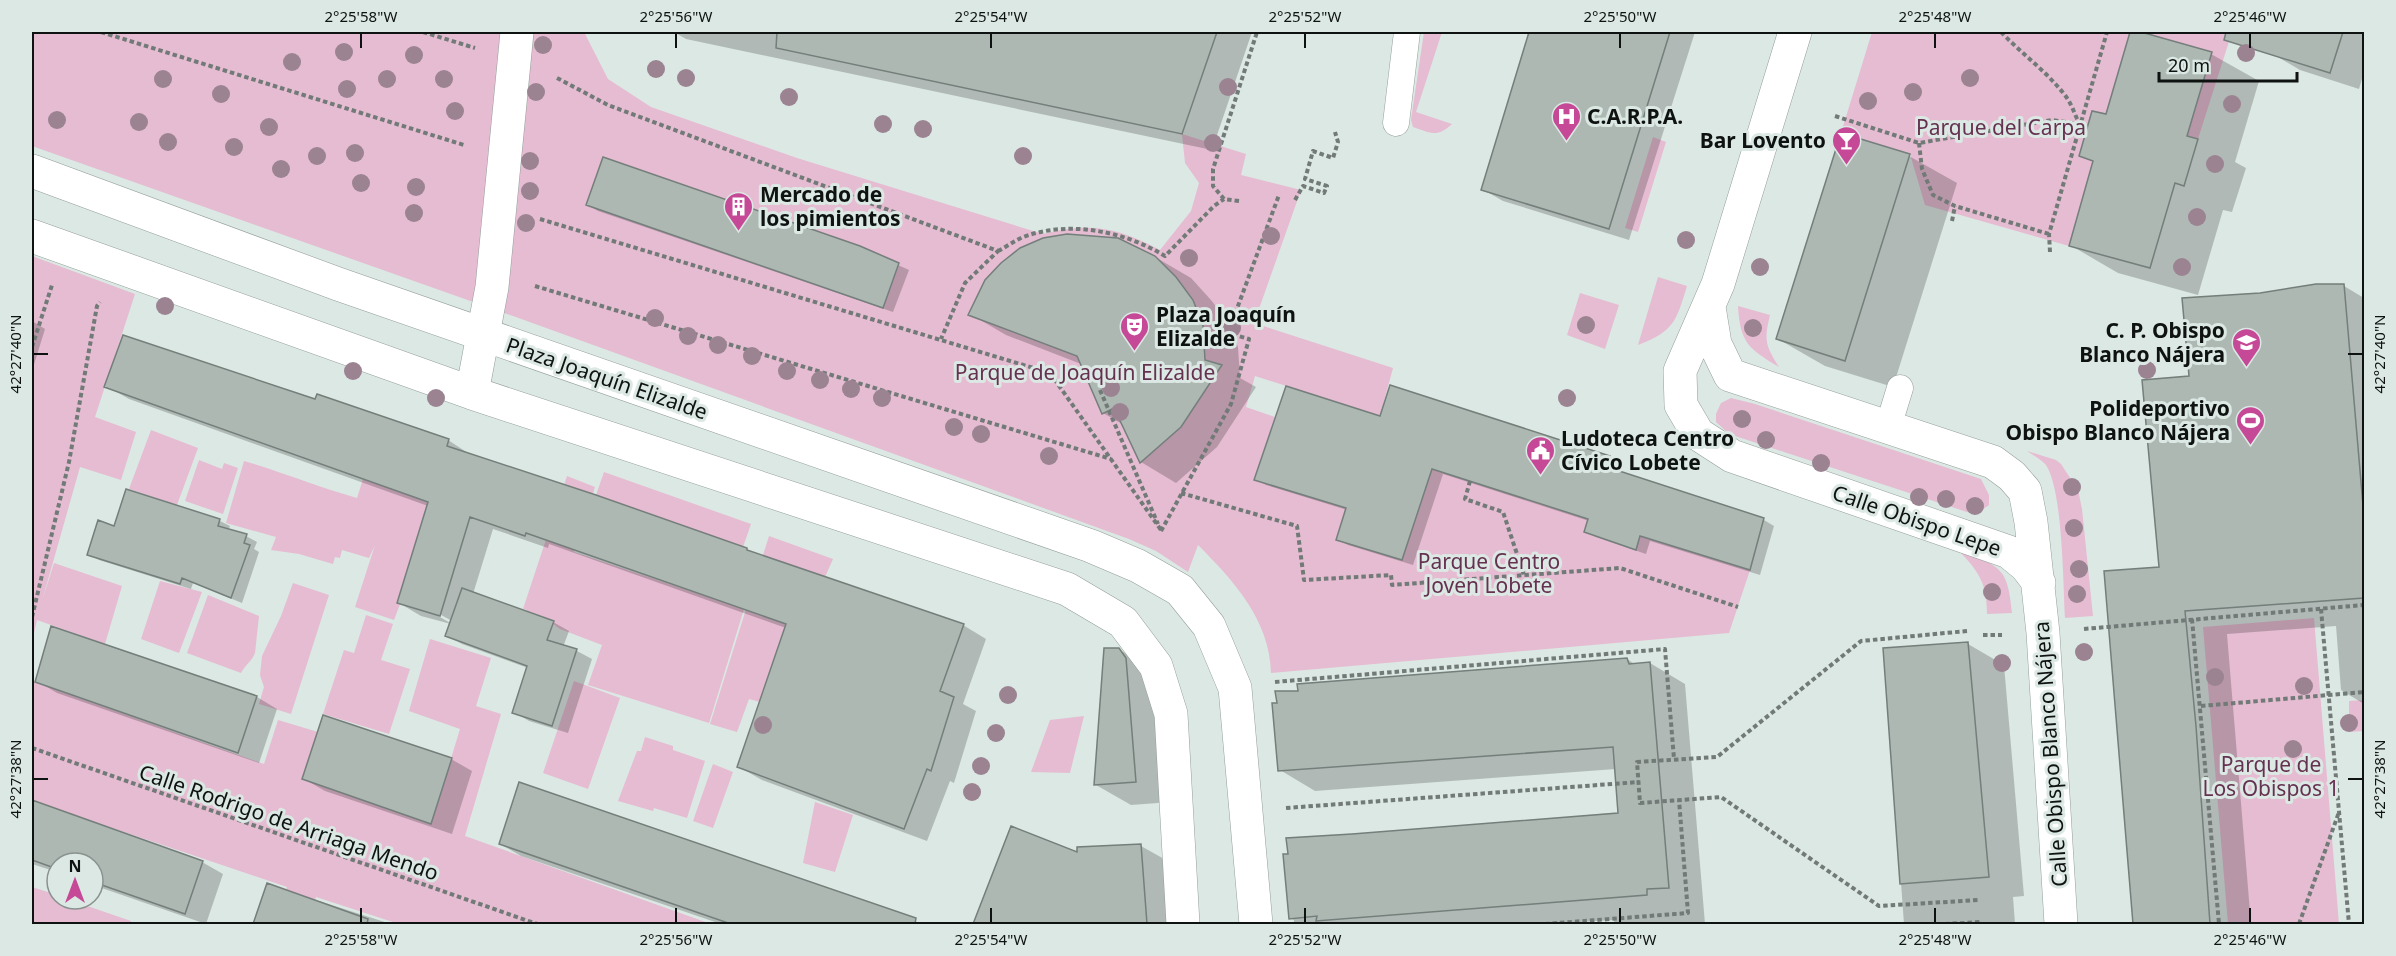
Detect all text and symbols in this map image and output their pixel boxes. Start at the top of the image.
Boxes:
text: 2°25'58"W [324,6,398,26]
text: 2°25'56"W [639,6,713,26]
text: 2°25'54"W [954,6,1028,26]
text: 2°25'52"W [1268,6,1342,26]
text: 2°25'50"W [1583,6,1657,26]
text: 2°25'48"W [1898,6,1972,26]
text: 2°25'46"W [2213,6,2287,26]
scale bar [2159,45,2297,83]
text: 20 m [2168,53,2210,77]
hospital icon: C.A.R.P.A. [1550,100,1582,142]
place label: C.A.R.P.A. [1587,102,1683,130]
park label: Parque del Carpa [1916,113,2086,141]
bar icon: Bar Lovento [1831,124,1863,166]
place label: Bar Lovento [1700,126,1826,154]
place label: Mercado de los pimientos [760,180,901,232]
building icon: Mercado de los pimientos [723,190,755,232]
place label: Plaza Joaquín Elizalde [1156,300,1296,352]
theatre icon: Plaza Joaquín Elizalde [1119,310,1151,352]
text: 42°27'40"N [5,315,25,393]
text: 42°27'40"N [2369,315,2389,393]
place label: C. P. Obispo Blanco Nájera [2079,316,2225,368]
school or university icon: C. P. Obispo Blanco Nájera [2230,326,2262,368]
street label: Plaza Joaquín Elizalde [503,330,711,426]
park label: Parque de Joaquín Elizalde [955,358,1215,386]
place label: Polideportivo Obispo Blanco Nájera [2006,394,2230,446]
sports icon: Polideportivo Obispo Blanco Nájera [2235,404,2267,446]
place label: Ludoteca Centro Cívico Lobete [1561,424,1734,476]
public building icon: Ludoteca Centro Cívico Lobete [1524,434,1556,476]
street label: Calle Obispo Lepe [1829,478,2005,562]
park label: Parque Centro Joven Lobete [1418,547,1560,599]
street label: Calle Obispo Blanco Nájera [2027,620,2073,888]
text: 42°27'38"N [5,740,25,818]
text: 42°27'38"N [2369,740,2389,818]
park label: Parque de Los Obispos 1 [2202,750,2340,802]
street label: Calle Rodrigo de Arriaga Mendo [136,758,442,886]
north arrow [45,851,105,911]
text: N [68,855,82,877]
text: 2°25'58"W [324,929,398,949]
text: 2°25'56"W [639,929,713,949]
text: 2°25'54"W [954,929,1028,949]
text: 2°25'52"W [1268,929,1342,949]
text: 2°25'50"W [1583,929,1657,949]
text: 2°25'48"W [1898,929,1972,949]
text: 2°25'46"W [2213,929,2287,949]

